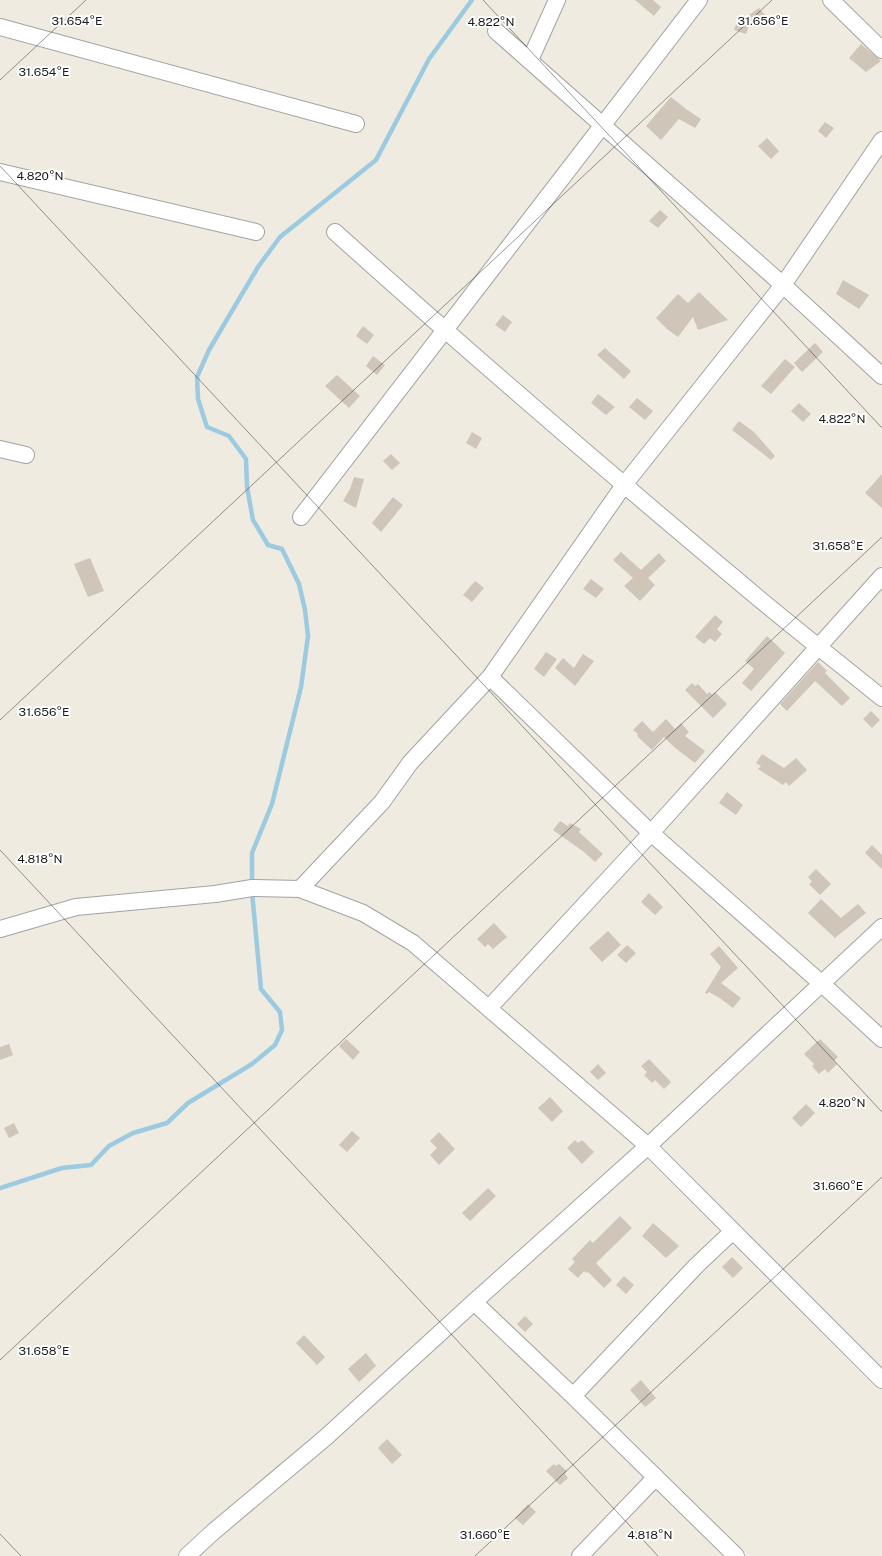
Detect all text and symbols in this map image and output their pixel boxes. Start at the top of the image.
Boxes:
text: 31.654°E [52,14,102,28]
text: 31.656°E [738,14,788,28]
text: 4.822°N [468,15,514,29]
text: 31.654°E [19,65,69,79]
text: 4.820°N [16,169,64,183]
text: 4.822°N [819,412,865,426]
text: 31.658°E [812,539,864,553]
text: 31.656°E [19,705,69,719]
text: 4.818°N [17,852,63,866]
text: 4.820°N [818,1096,866,1110]
text: 31.660°E [813,1179,863,1193]
text: 31.658°E [18,1344,70,1358]
text: 31.660°E [460,1528,510,1542]
text: 4.818°N [627,1528,673,1542]

